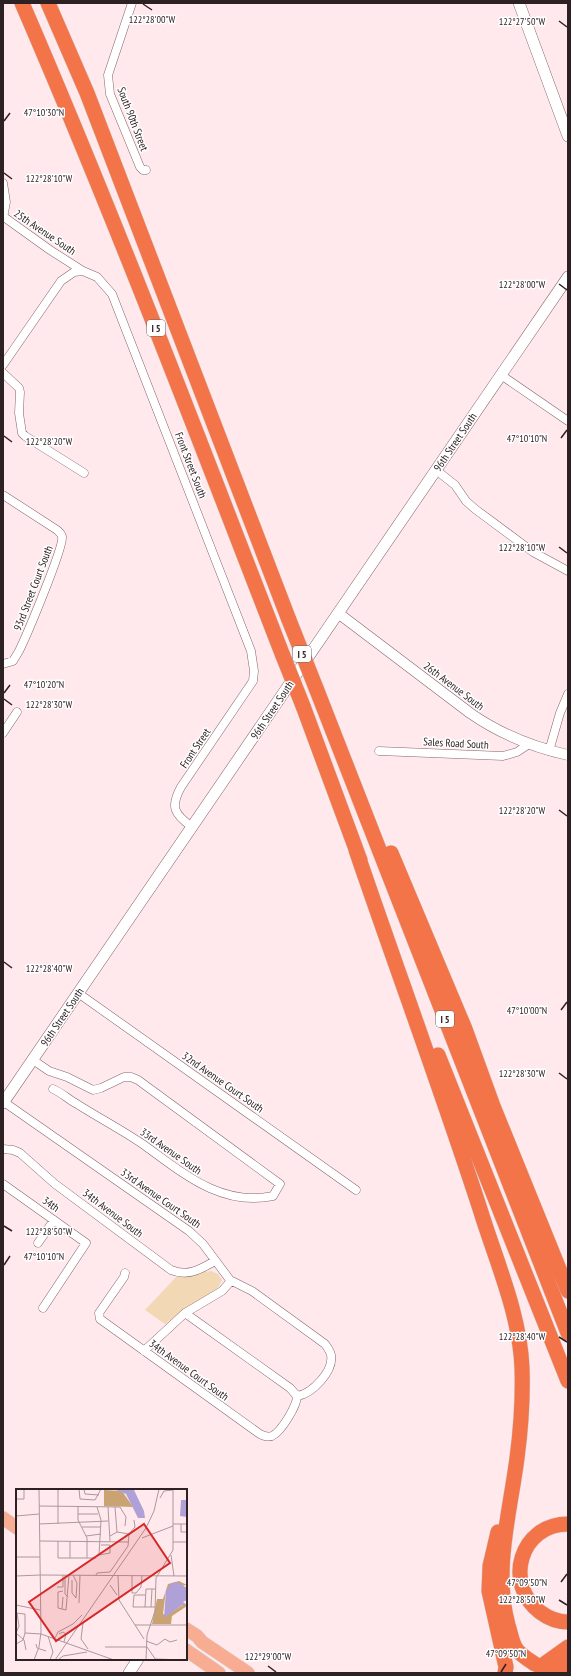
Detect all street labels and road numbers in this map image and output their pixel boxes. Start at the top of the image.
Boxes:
street label: South 90th Street [114,85,152,153]
street label: 25th Avenue South [11,206,79,258]
road number: I 5 [147,320,165,336]
street label: 96th Street South [430,410,480,474]
street label: Front Street South [172,430,210,500]
street label: 93rd Street Court South [10,543,56,633]
road number: I 5 [293,646,311,662]
street label: 26th Avenue South [421,659,487,713]
street label: 96th Street South [247,678,297,742]
street label: Front Street [177,725,213,771]
street label: Sales Road South [423,734,489,752]
street label: 96th Street South [37,985,87,1049]
road number: I 5 [436,1011,454,1027]
street label: 32nd Avenue Court South [179,1049,267,1116]
street label: 33rd Avenue South [138,1125,205,1177]
street label: 33rd Avenue Court South [118,1165,204,1231]
street label: 34th Avenue South [80,1186,146,1240]
street label: 34th [40,1193,62,1215]
street label: 34th Avenue Court South [146,1336,232,1404]

